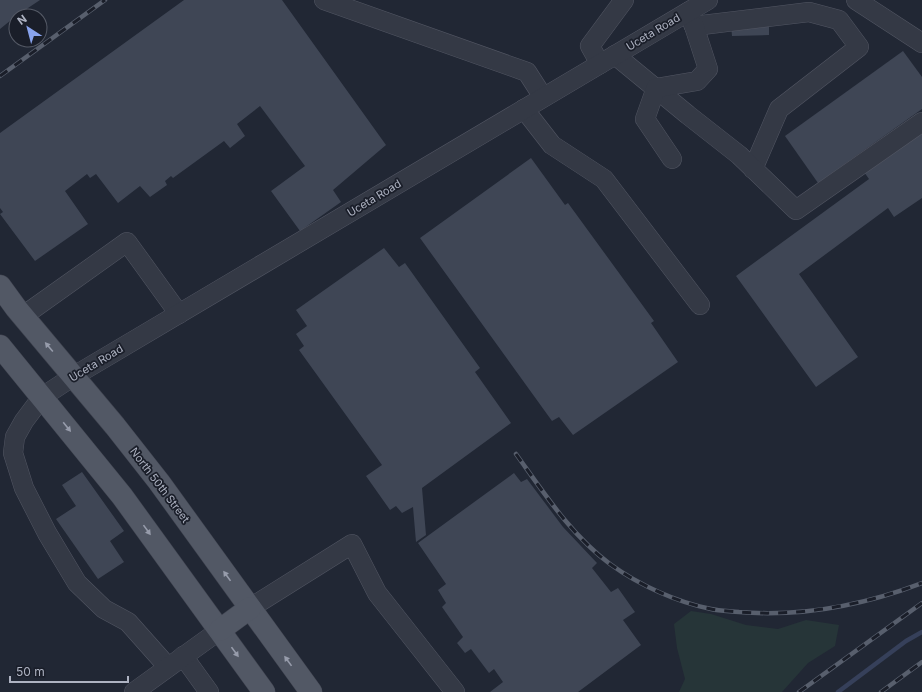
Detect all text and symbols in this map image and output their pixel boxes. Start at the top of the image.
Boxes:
north arrow [8,8,48,48]
street label: Uceta Road [624,10,682,54]
text: N [15,12,30,28]
street label: Uceta Road [345,176,403,220]
one-way arrow [44,341,53,352]
street label: Uceta Road [67,341,125,385]
one-way arrow [63,422,71,433]
street label: North 50th Street [127,445,193,526]
one-way arrow [142,525,150,535]
one-way arrow [223,571,231,582]
one-way arrow [231,646,239,657]
one-way arrow [284,655,292,666]
scale bar [10,658,128,684]
text: 50 m [16,664,45,679]

